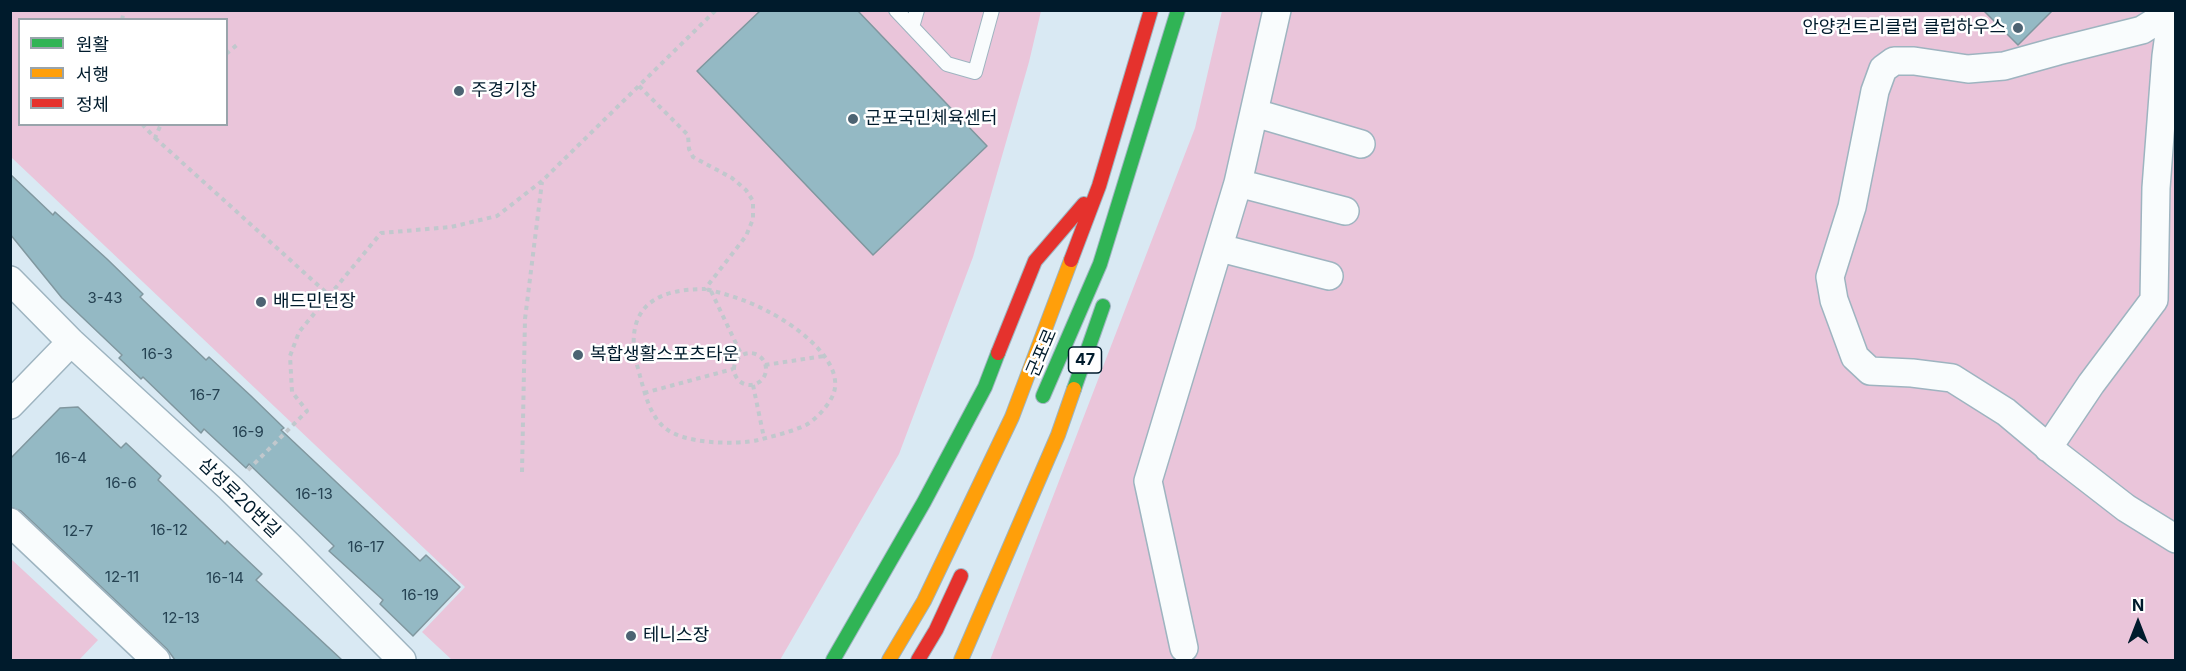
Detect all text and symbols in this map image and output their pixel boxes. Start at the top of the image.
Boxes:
place label: 안양컨트리클럽 클럽하우스 [1802,17,2006,39]
legend [18,18,228,126]
marker: 안양컨트리클럽 클럽하우스 [2011,21,2025,35]
text: 원활 [76,34,109,55]
text: 서행 [76,64,109,85]
place label: 주경기장 [471,80,537,102]
marker: 주경기장 [452,84,466,98]
text: 정체 [76,94,109,115]
place label: 군포국민체육센터 [865,108,997,130]
marker: 군포국민체육센터 [846,112,860,126]
house number: 3-43 [87,289,123,307]
place label: 배드민턴장 [273,291,356,313]
marker: 배드민턴장 [254,295,268,309]
street label: 군포로 [1022,326,1062,380]
place label: 복합생활스포츠타운 [590,344,739,366]
house number: 16-3 [141,345,173,363]
road number: 47 [1068,347,1102,373]
marker: 복합생활스포츠타운 [571,348,585,362]
house number: 16-7 [190,386,220,404]
house number: 16-9 [232,423,264,441]
house number: 16-4 [55,449,87,467]
street label: 삼성로20번길 [194,454,284,542]
house number: 16-6 [105,474,137,492]
house number: 16-13 [295,485,333,503]
house number: 16-12 [150,521,188,539]
house number: 12-7 [63,522,93,540]
house number: 16-17 [348,538,384,556]
house number: 12-11 [105,568,139,586]
house number: 16-14 [206,569,244,587]
house number: 16-19 [401,586,439,604]
north arrow [2108,593,2168,653]
text: N [2132,595,2144,615]
house number: 12-13 [162,609,200,627]
place label: 테니스장 [643,625,709,647]
marker: 테니스장 [624,629,638,643]

